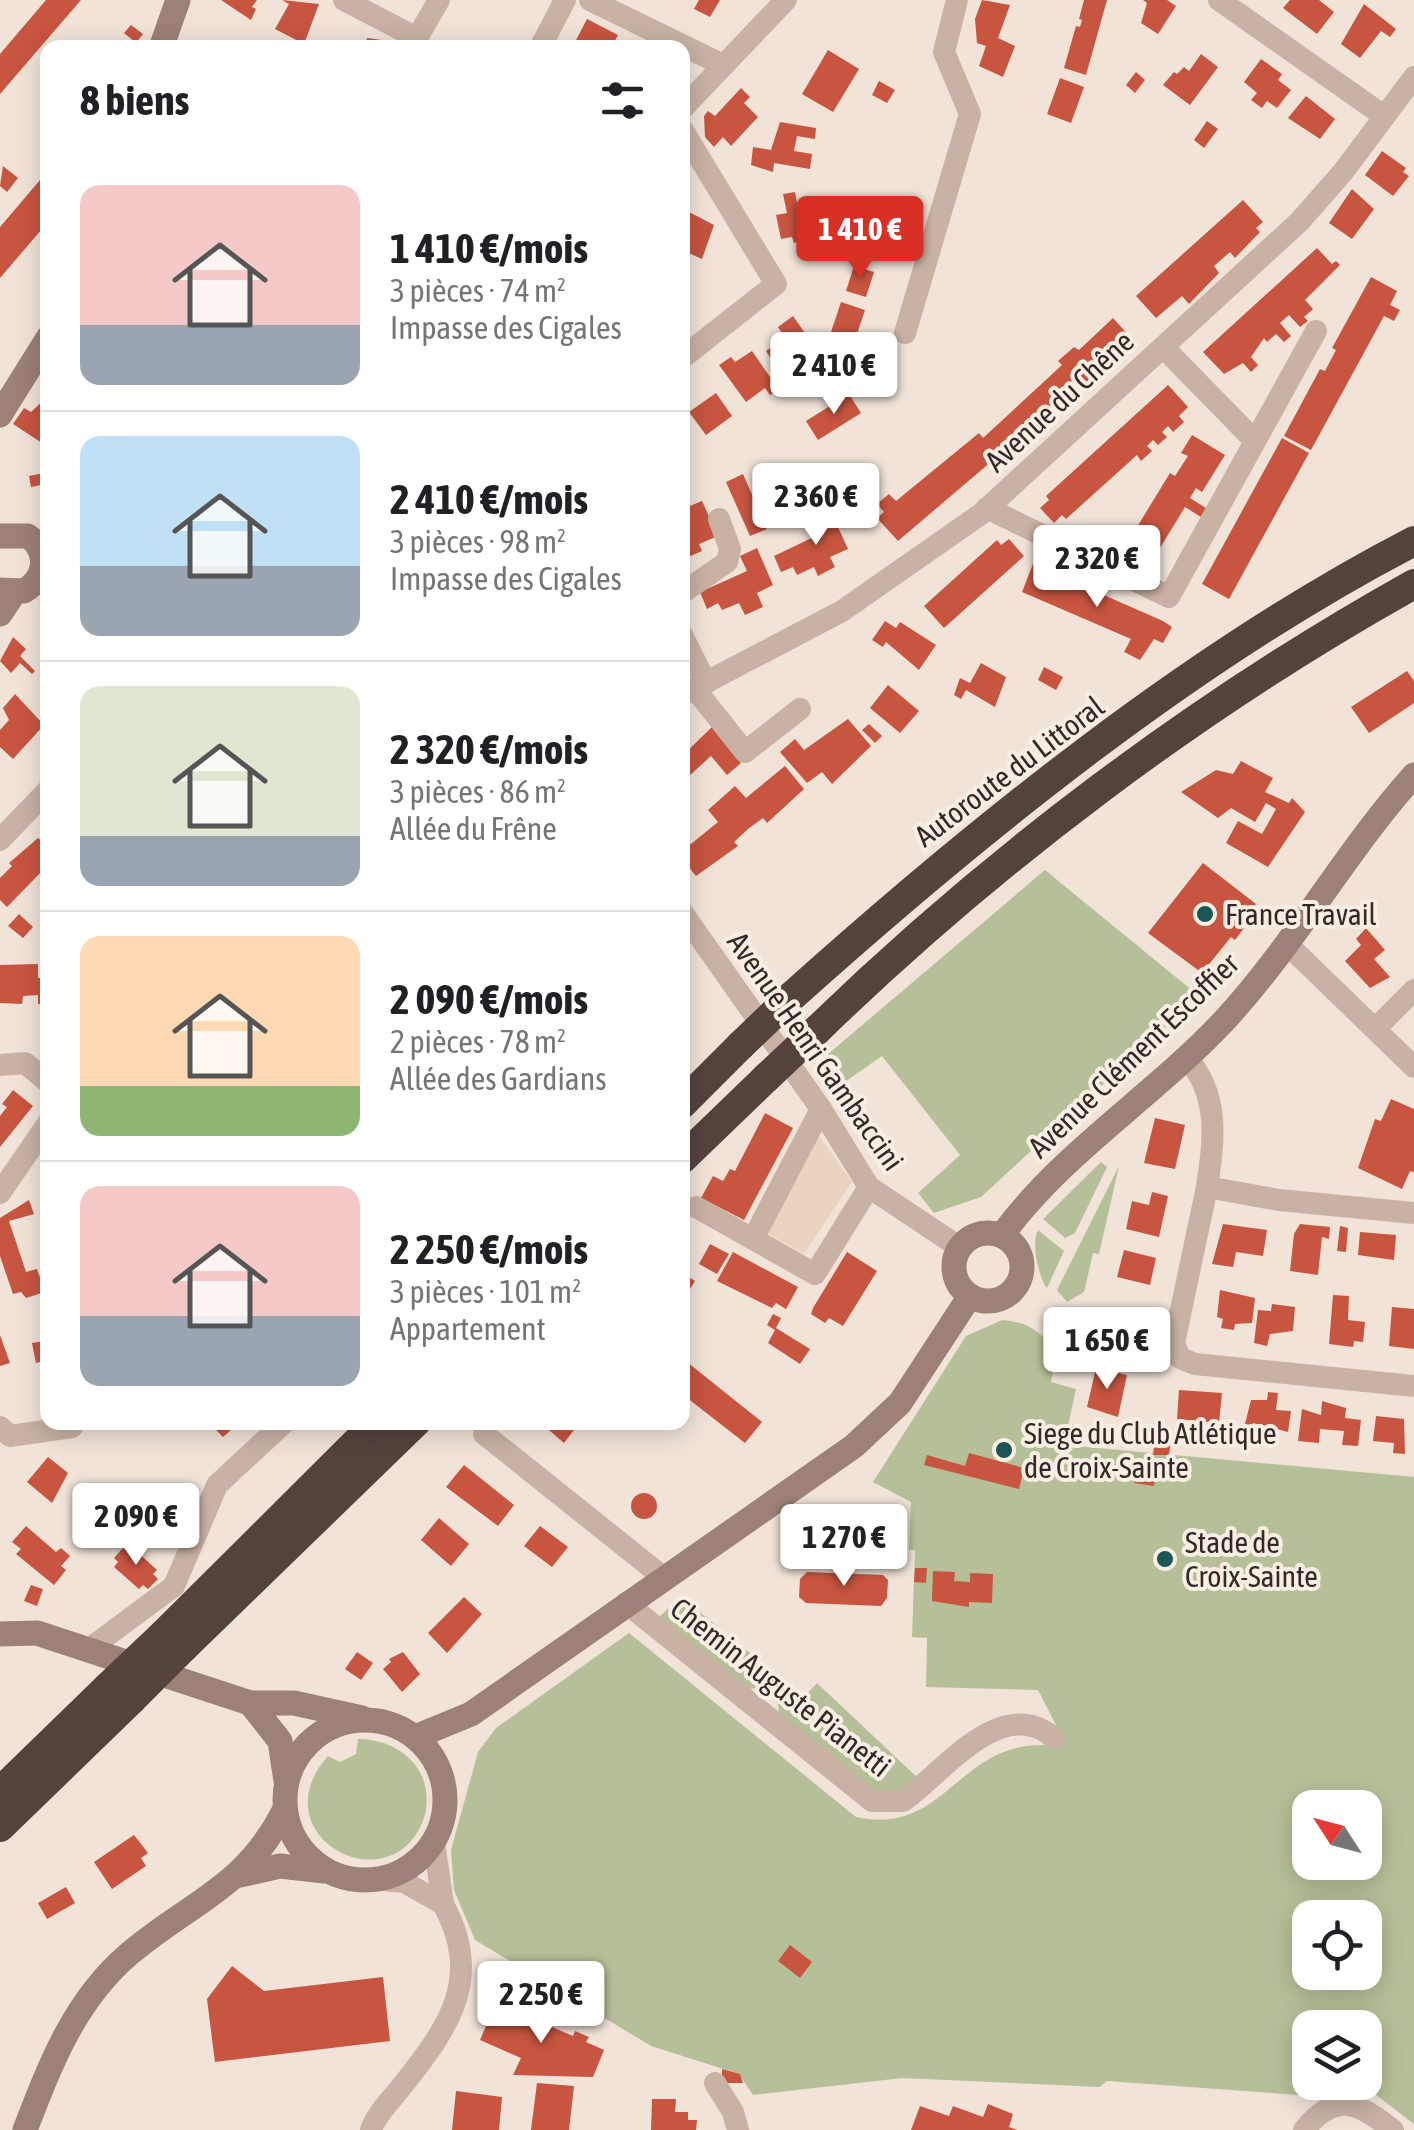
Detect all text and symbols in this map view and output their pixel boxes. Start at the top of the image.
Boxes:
icon: filters [595,73,650,128]
text: 8 biens [80,76,189,124]
pin: 1 410 € [768,196,952,281]
text: 1 410 € [818,210,902,247]
text: 1 410 €/mois [390,224,588,272]
icon: home [160,225,280,345]
text: 3 pièces · 74 m² [390,272,566,309]
text: Impasse des Cigales [390,309,622,346]
street label: Avenue du Chêne [978,324,1140,478]
pin: 2 410 € [742,332,926,417]
text: 2 410 € [792,346,876,383]
pin: 2 360 € [724,463,908,548]
text: 2 410 €/mois [390,475,588,523]
icon: home [160,476,280,596]
text: 2 360 € [774,477,858,514]
text: 3 pièces · 98 m² [390,523,566,560]
pin: 2 320 € [1005,525,1189,610]
text: 2 320 € [1055,539,1139,576]
text: Impasse des Cigales [390,560,622,597]
street label: Autoroute du Littoral [908,689,1110,853]
text: 2 320 €/mois [390,725,588,773]
icon: home [160,726,280,846]
text: 3 pièces · 86 m² [390,773,566,810]
text: Allée du Frêne [390,810,557,847]
place label: France Travail [1225,897,1377,931]
marker: France Travail [1194,903,1216,925]
street label: Avenue Henri Gambaccini [721,925,911,1177]
street label: Avenue Clément Escoffier [1021,945,1246,1164]
text: 2 090 €/mois [390,975,588,1023]
icon: home [160,976,280,1096]
text: 2 pièces · 78 m² [390,1023,566,1060]
text: Allée des Gardians [390,1060,606,1097]
text: 2 250 €/mois [390,1225,588,1273]
icon: home [160,1226,280,1346]
text: 3 pièces · 101 m² [390,1273,581,1310]
pin: 1 650 € [1015,1307,1199,1392]
text: Appartement [390,1310,546,1347]
text: 1 650 € [1065,1321,1149,1358]
place label: Siege du Club Atlétique de Croix-Sainte [1024,1416,1277,1484]
marker: Siege du Club Atlétique de Croix-Sainte [993,1439,1015,1461]
pin: 2 090 € [44,1483,228,1568]
text: 2 090 € [94,1497,178,1534]
pin: 1 270 € [752,1504,936,1589]
text: 1 270 € [802,1518,886,1555]
place label: Stade de Croix-Sainte [1185,1525,1318,1593]
marker: Stade de Croix-Sainte [1154,1548,1176,1570]
street label: Chemin Auguste Pianetti [664,1591,898,1783]
north arrow [1292,1790,1382,1880]
map controls [1292,1790,1382,2100]
button: locate [1292,1900,1382,1990]
pin: 2 250 € [449,1961,633,2046]
text: 2 250 € [499,1975,583,2012]
button: layers [1292,2010,1382,2100]

